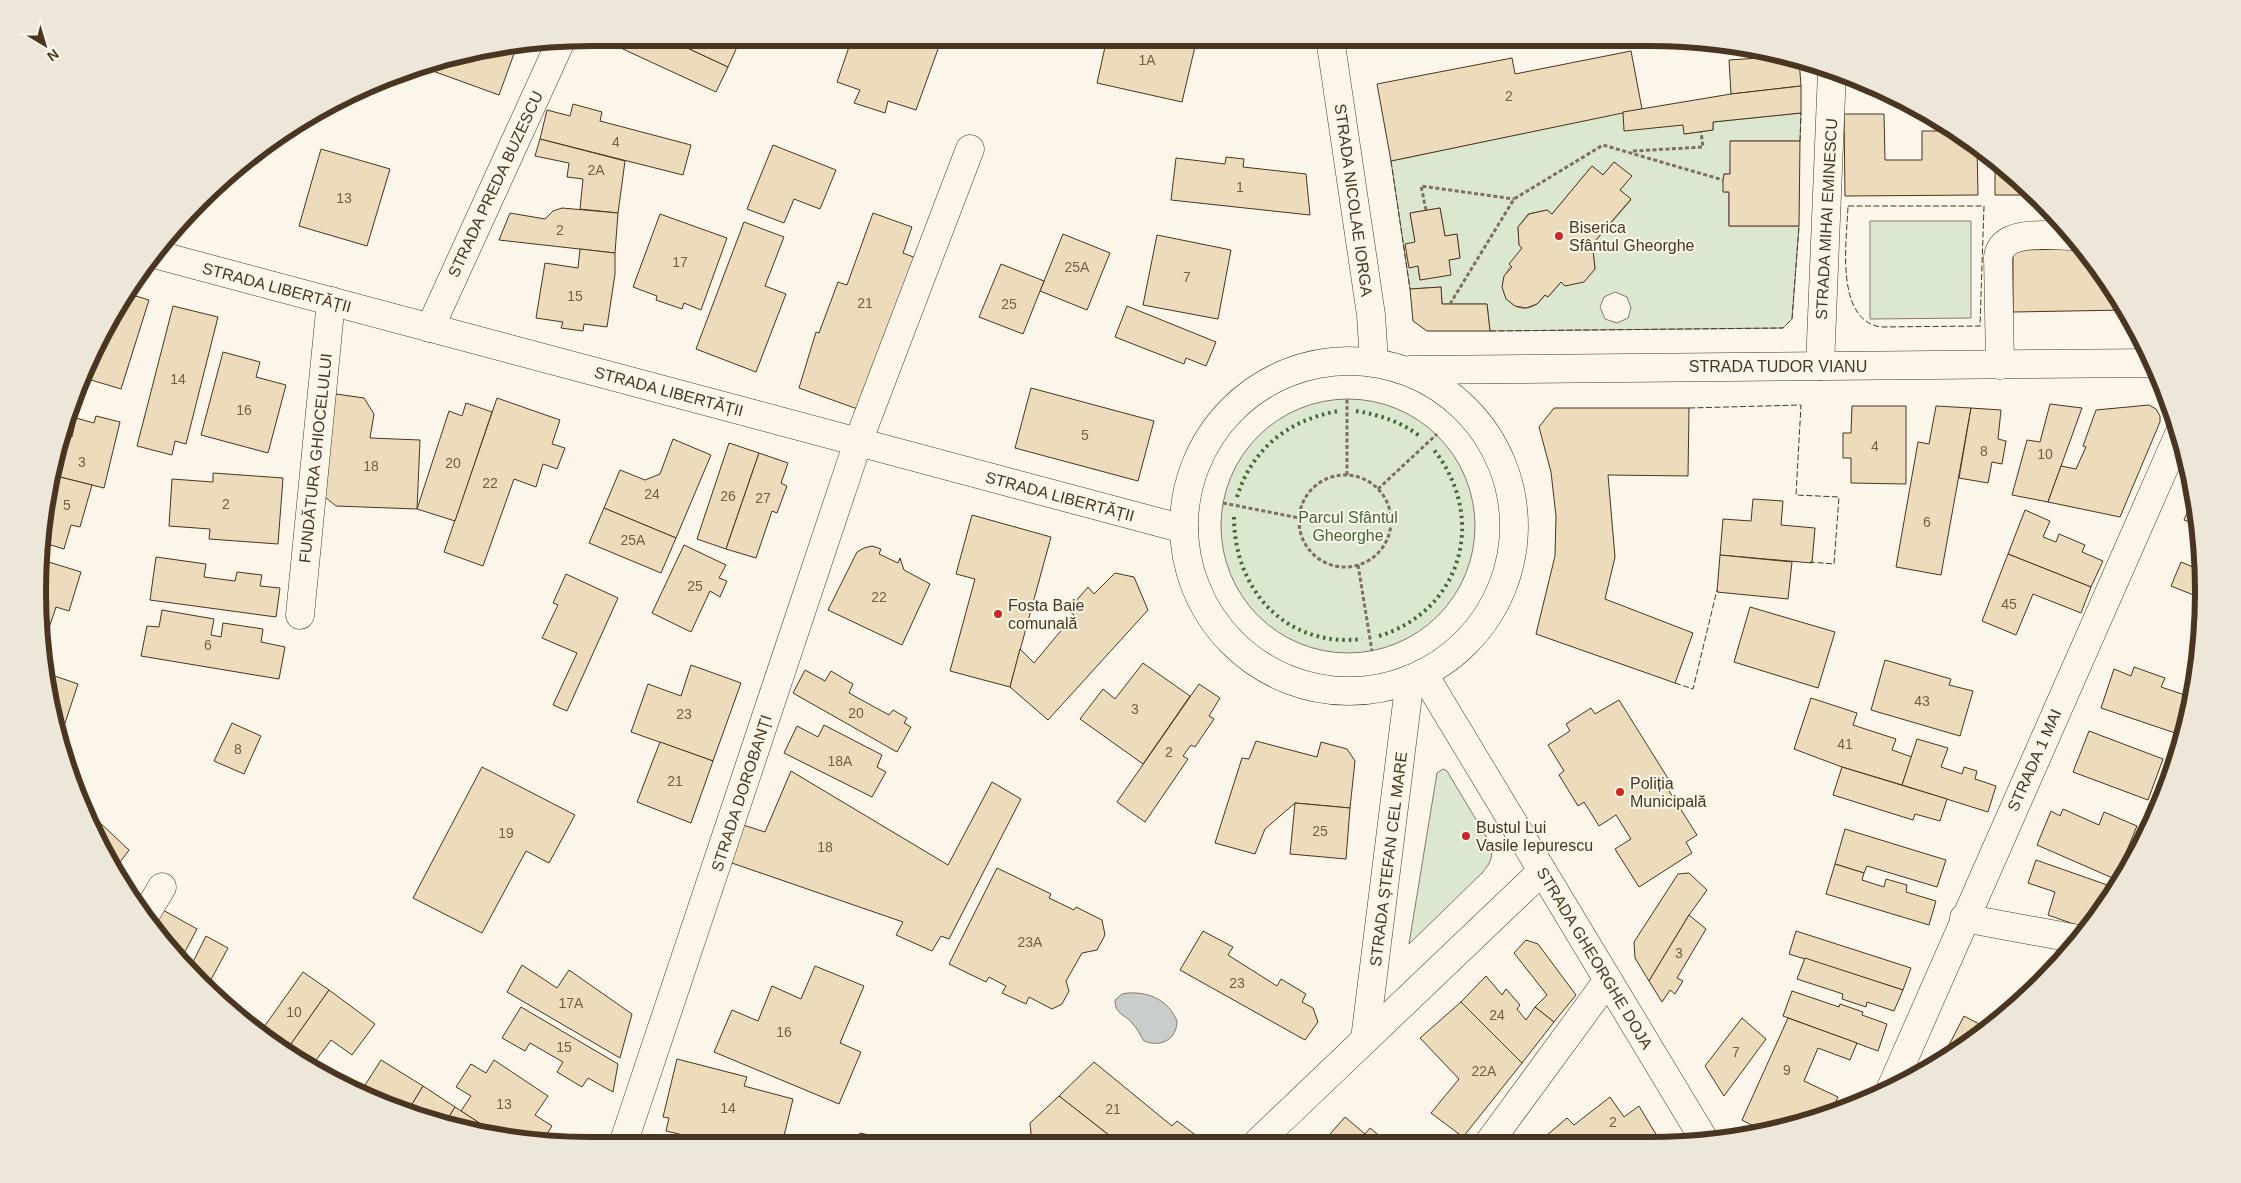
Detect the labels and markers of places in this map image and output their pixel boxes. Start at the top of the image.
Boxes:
place label: Biserica Sfântul Gheorghe [1569,219,1695,254]
marker: Biserica Sfântul Gheorghe [1553,230,1565,242]
place label: Fosta Baie comunală [1008,597,1085,632]
marker: Fosta Baie comunală [992,608,1004,620]
place label: Poliția Municipală [1630,775,1707,810]
marker: Poliția Municipală [1614,786,1626,798]
place label: Bustul Lui Vasile Iepurescu [1476,819,1593,854]
marker: Bustul Lui Vasile Iepurescu [1460,830,1472,842]

